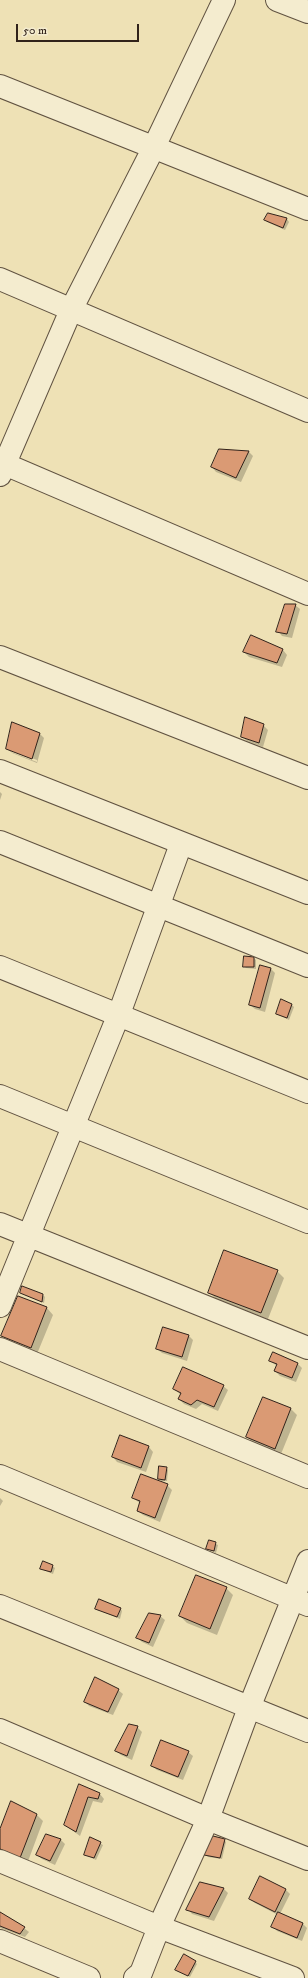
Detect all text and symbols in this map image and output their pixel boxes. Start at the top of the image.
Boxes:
scale bar [18,16,141,42]
text: 50 m [23,23,47,38]

